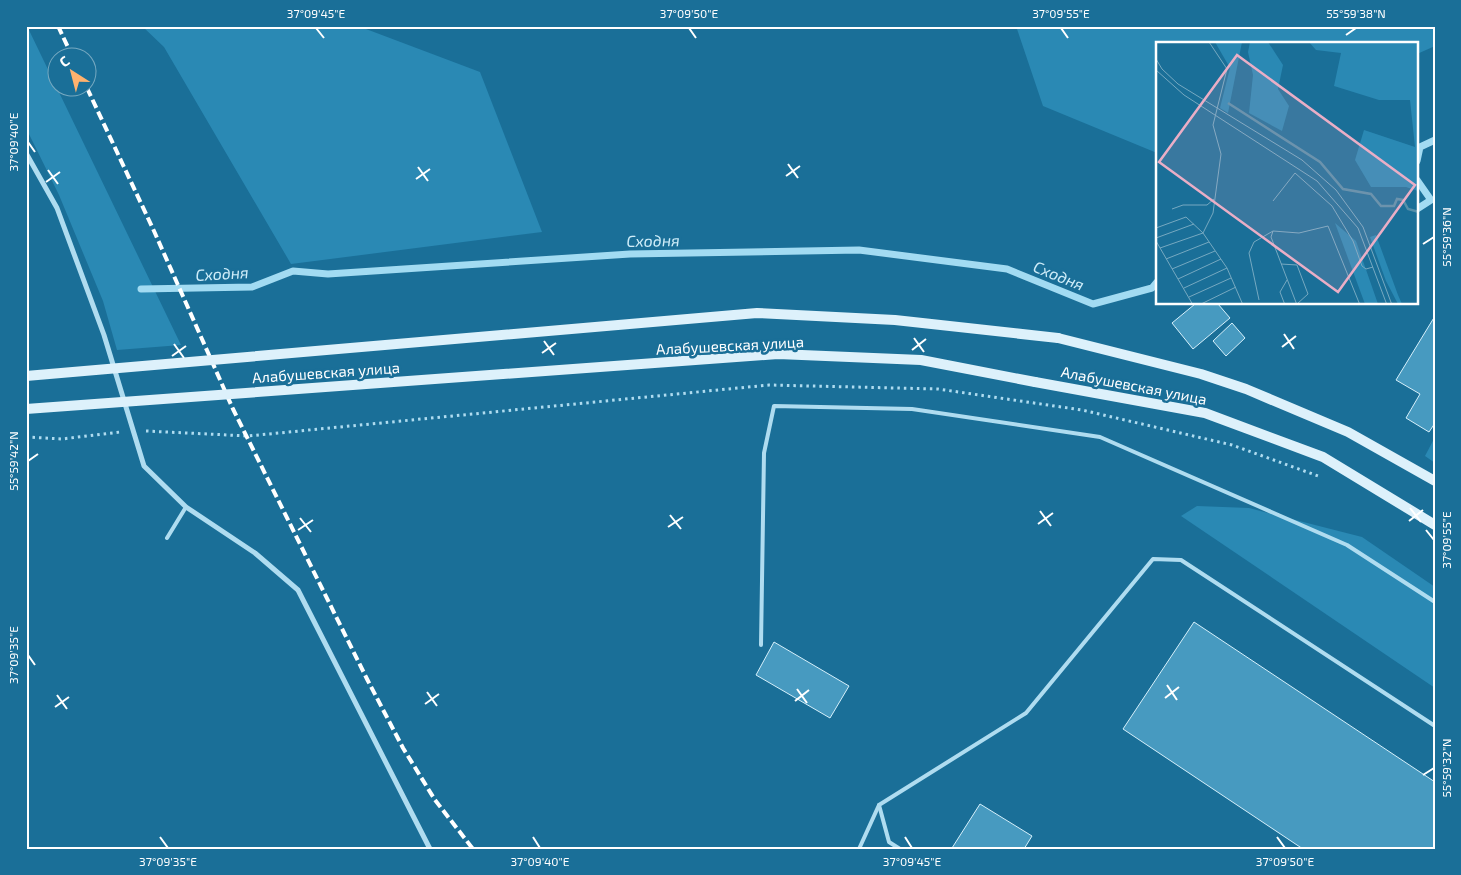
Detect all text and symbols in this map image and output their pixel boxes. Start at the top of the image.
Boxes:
text: 37°09'45"E [287,6,345,20]
text: 37°09'50"E [660,6,718,20]
text: 37°09'55"E [1032,6,1090,20]
text: 55°59'38"N [1326,6,1386,20]
inset map [1156,42,1418,305]
north arrow [48,48,98,98]
text: С [56,52,72,70]
text: 37°09'40"E [6,112,20,172]
text: 55°59'36"N [1439,207,1453,267]
water label: Сходня [626,230,680,250]
water label: Сходня [1031,256,1087,294]
water label: Сходня [195,262,249,284]
street label: Алабушевская улица [656,332,804,359]
street label: Алабушевская улица [251,358,401,387]
street label: Алабушевская улица [1059,362,1208,409]
text: 55°59'42"N [6,431,20,491]
text: 37°09'55"E [1439,511,1453,569]
text: 37°09'35"E [6,626,20,684]
text: 55°59'32"N [1439,738,1453,798]
text: 37°09'35"E [139,854,197,868]
text: 37°09'40"E [510,854,570,868]
text: 37°09'45"E [883,854,941,868]
text: 37°09'50"E [1256,854,1314,868]

